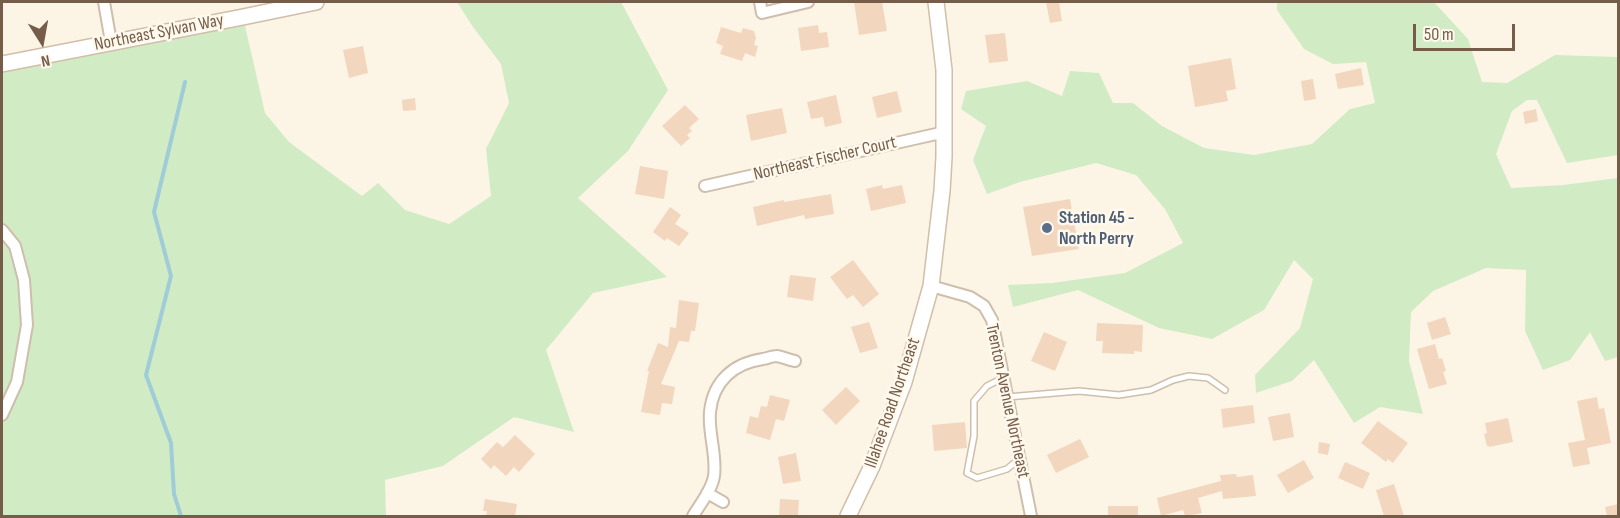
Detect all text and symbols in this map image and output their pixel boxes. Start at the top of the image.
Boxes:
street label: Northeast Sylvan Way [92,10,226,56]
north arrow [12,12,72,72]
scale bar [1416,12,1518,50]
text: 50 m [1424,24,1454,45]
text: N [40,50,52,70]
street label: Northeast Fischer Court [752,132,898,186]
place label: Station 45 - North Perry [1059,207,1135,250]
marker: Station 45 - North Perry [1040,221,1054,235]
street label: Trenton Avenue Northeast [980,322,1034,480]
street label: Illahee Road Northeast [861,335,925,471]

